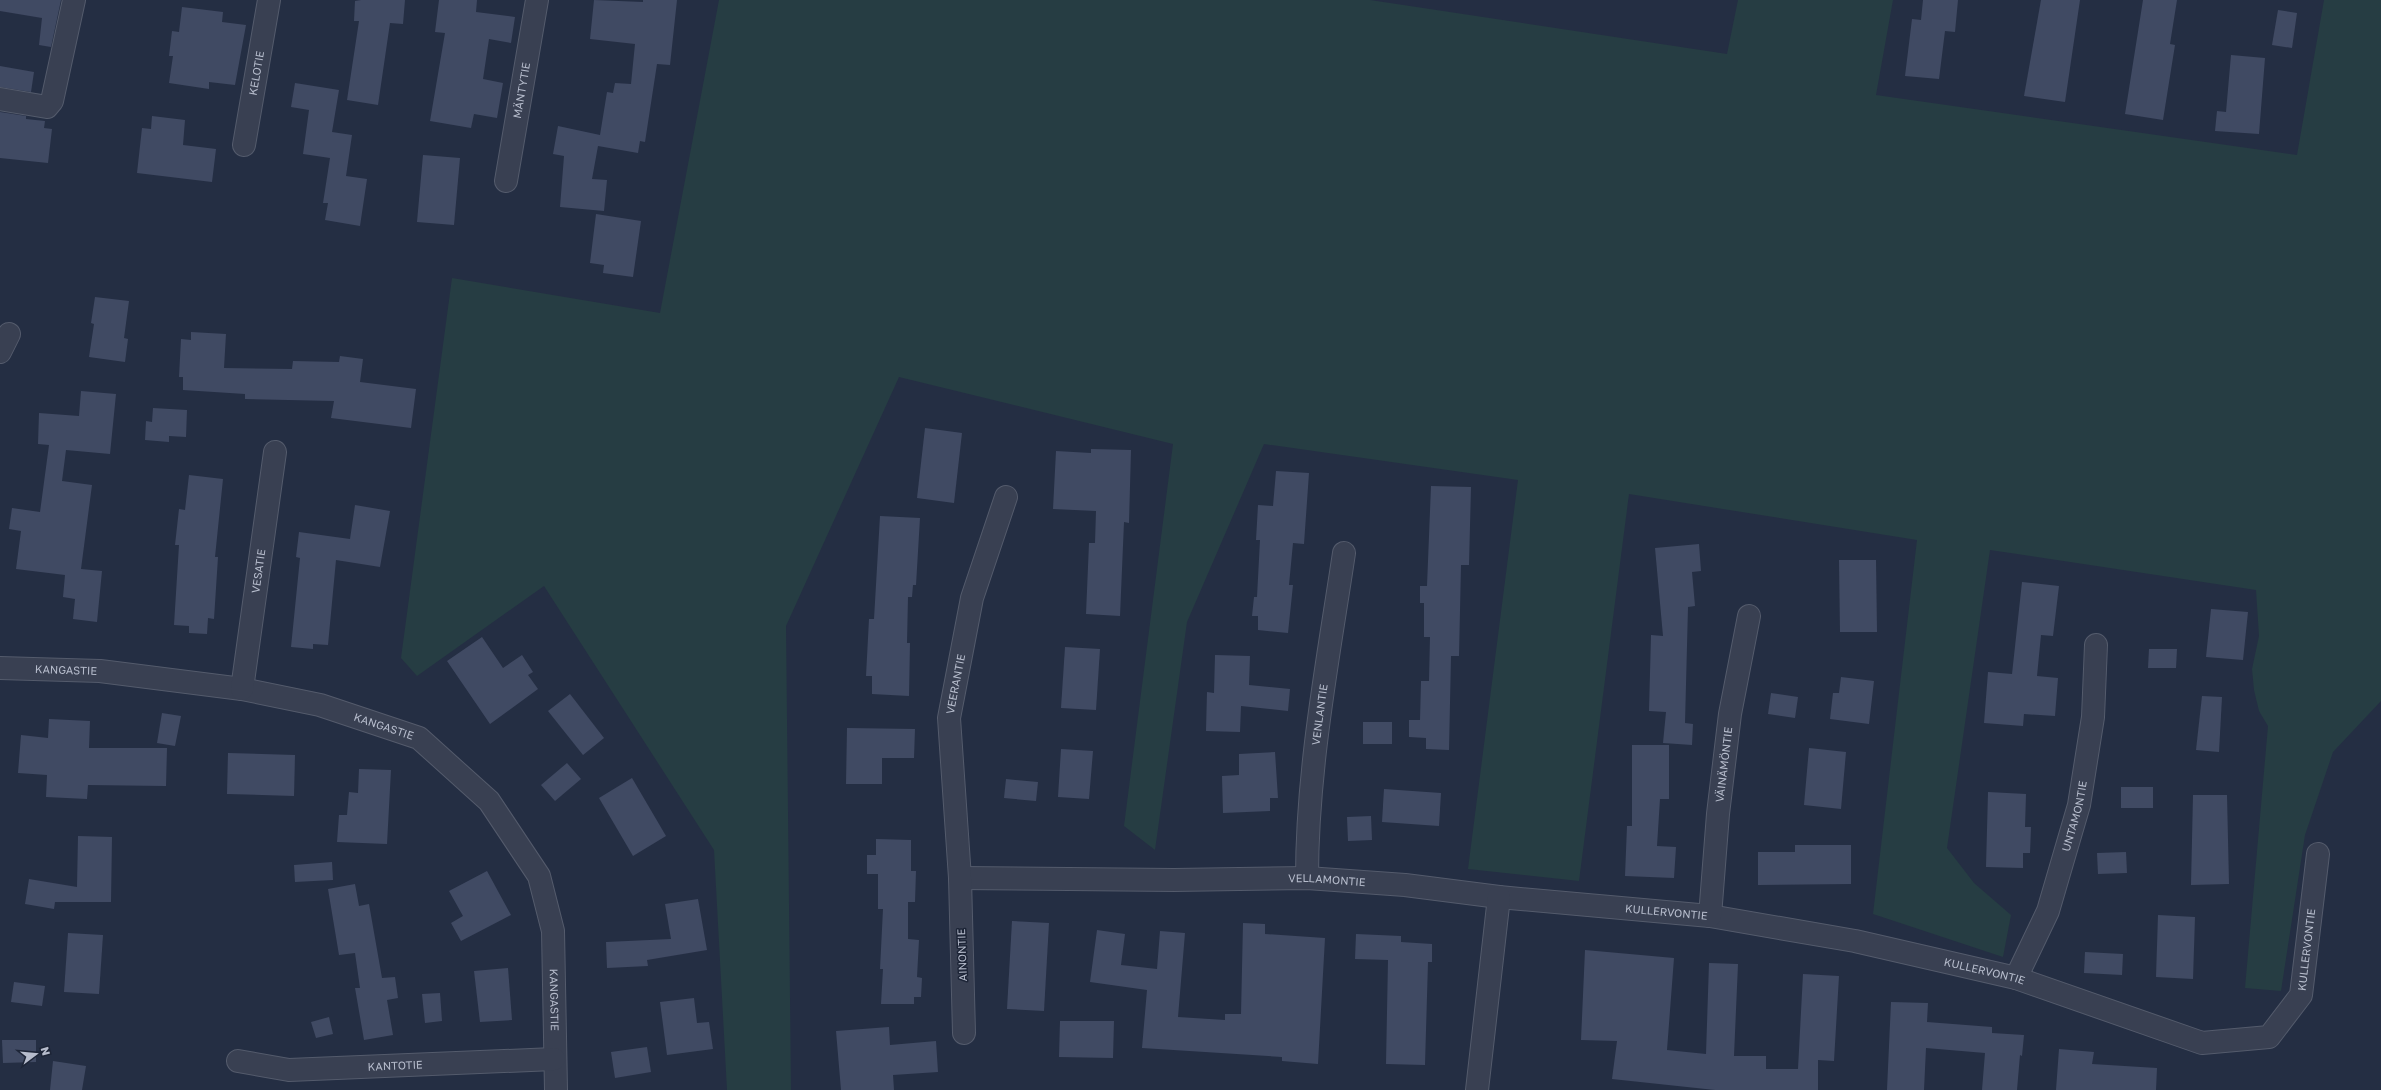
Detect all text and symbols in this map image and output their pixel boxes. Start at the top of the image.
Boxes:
street label: KELOTIE [246,49,266,96]
street label: MÄNTYTIE [510,61,532,119]
street label: VESATIE [248,548,267,594]
street label: VEERANTIE [943,652,967,715]
street label: KANGASTIE [35,662,98,677]
street label: VENLANTIE [1309,683,1330,746]
street label: KANGASTIE [352,710,416,742]
street label: VÄINÄMÖNTIE [1712,726,1734,803]
street label: UNTAMONTIE [2059,779,2089,853]
street label: VELLAMONTIE [1288,871,1366,888]
street label: KULLERVONTIE [1624,901,1708,922]
street label: KULLERVONTIE [2295,907,2317,992]
street label: AINONTIE [954,928,969,982]
street label: KULLERVONTIE [1943,955,2027,987]
street label: KANGASTIE [548,968,562,1031]
north arrow [16,1034,56,1074]
text: N [39,1045,53,1057]
street label: KANTOTIE [367,1057,423,1073]

